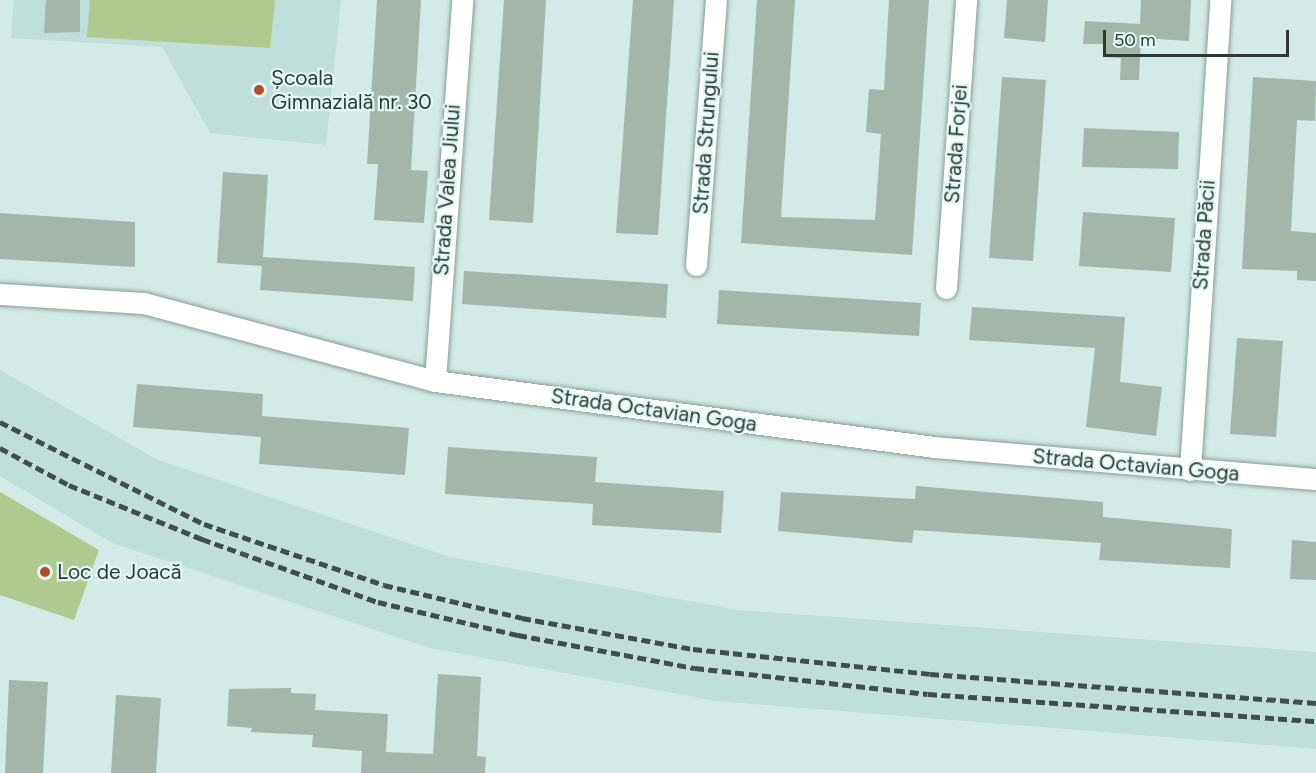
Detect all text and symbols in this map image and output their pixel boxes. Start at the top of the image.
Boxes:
scale bar [1106,18,1292,56]
text: 50 m [1114,29,1156,51]
street label: Strada Strungului [688,51,724,215]
place label: Școala Gimnazială nr. 30 [271,65,432,115]
marker: Școala Gimnazială nr. 30 [252,83,266,97]
street label: Strada Forjei [939,84,973,204]
street label: Strada Valea Jiului [428,103,466,277]
street label: Strada Păcii [1188,179,1220,291]
street label: Strada Octavian Goga [549,383,759,437]
street label: Strada Octavian Goga [1032,443,1240,487]
place label: Loc de Joacă [57,559,181,585]
marker: Loc de Joacă [38,565,52,579]

